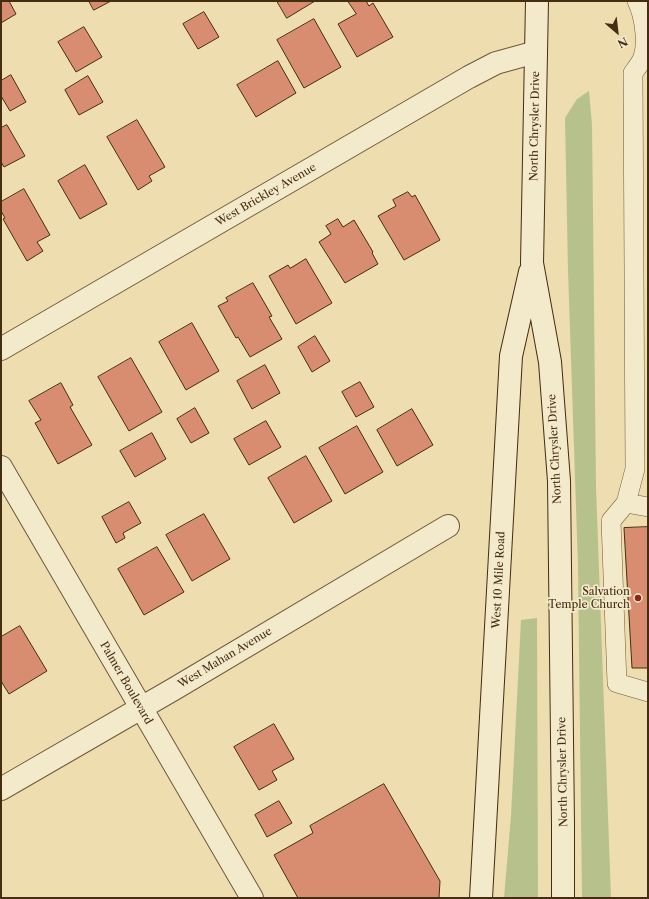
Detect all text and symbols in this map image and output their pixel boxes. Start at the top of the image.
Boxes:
north arrow [597,12,637,52]
text: N [615,34,630,51]
street label: North Chrysler Drive [527,71,543,181]
street label: West Brickley Avenue [213,161,319,229]
street label: North Chrysler Drive [546,394,564,504]
street label: West 10 Mile Road [490,531,508,629]
place label: Salvation Temple Church [548,585,630,611]
marker: Salvation Temple Church [633,593,643,603]
street label: West Mahan Avenue [176,625,274,691]
street label: Palmer Boulevard [97,639,155,727]
street label: North Chrysler Drive [555,717,571,827]

